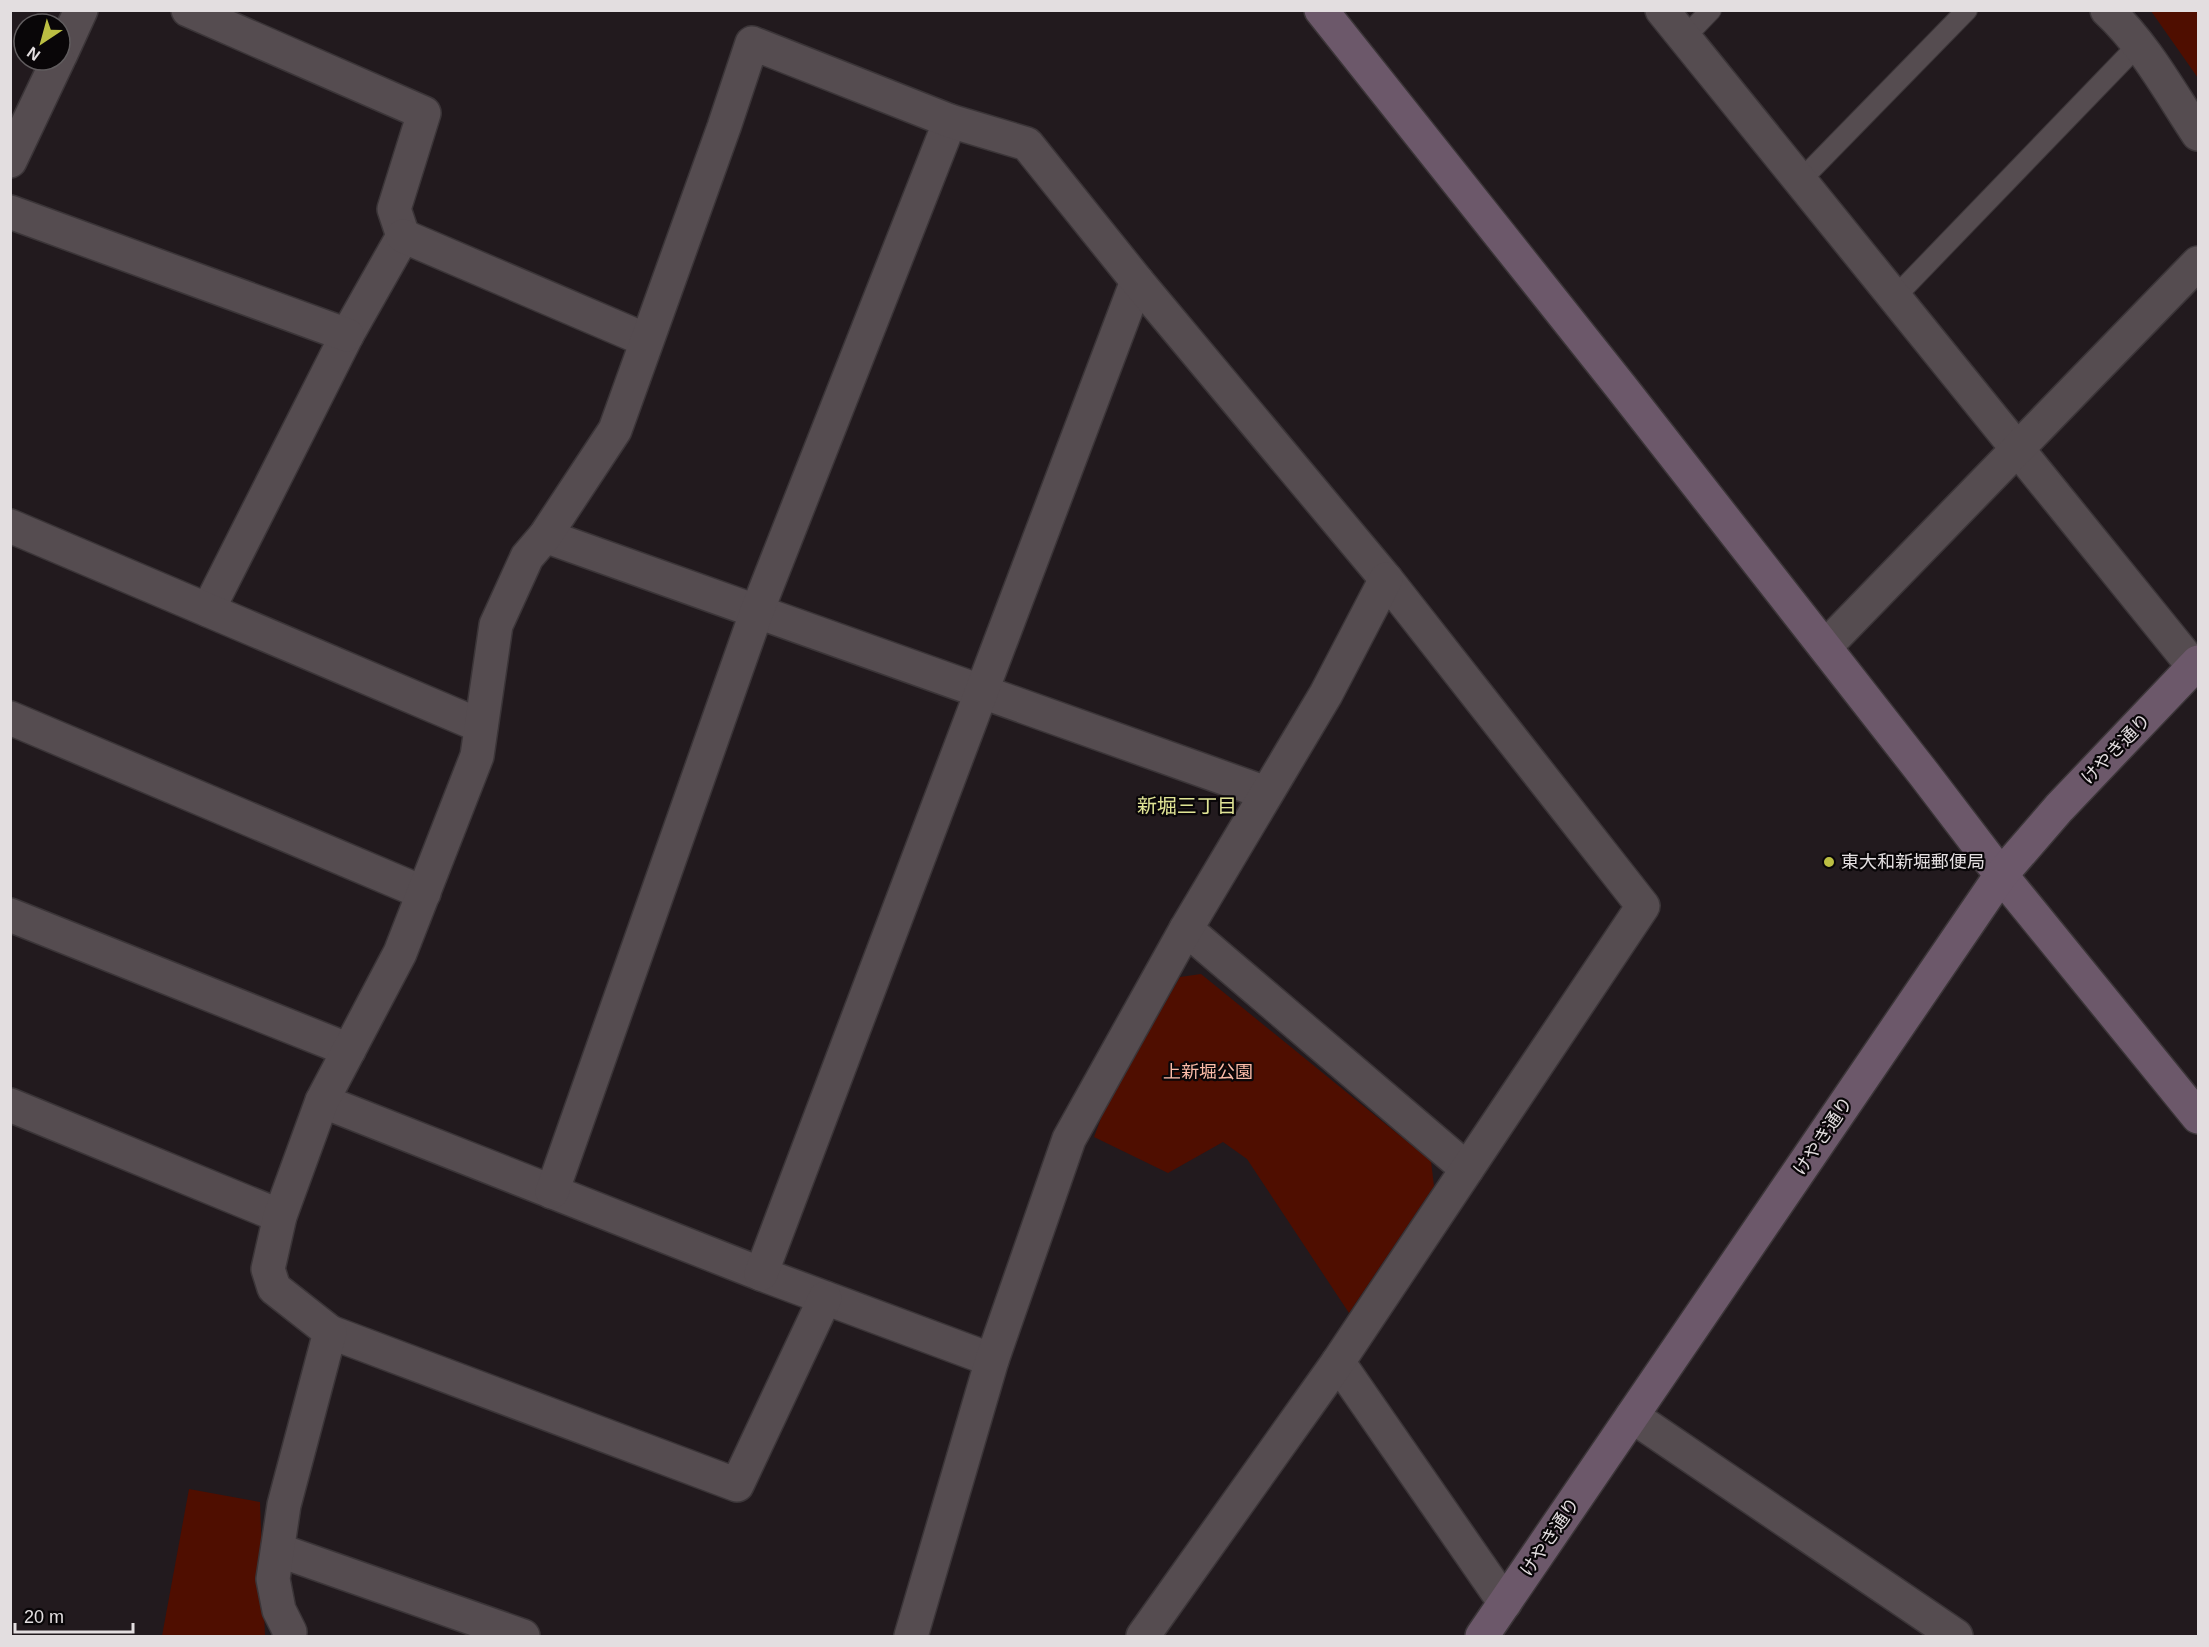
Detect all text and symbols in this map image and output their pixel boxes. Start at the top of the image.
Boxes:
north arrow [12,12,72,72]
text: N [24,43,43,64]
street label: けやき通り [2078,710,2154,788]
district label: 新堀三丁目 [1137,795,1237,817]
place label: 東大和新堀郵便局 [1841,852,1985,872]
marker: 東大和新堀郵便局 [1822,855,1836,869]
park label: 上新堀公園 [1163,1062,1253,1082]
street label: けやき通り [1790,1093,1856,1179]
street label: けやき通り [1517,1494,1583,1580]
scale bar [15,1596,134,1634]
text: 20 m [24,1607,64,1627]

